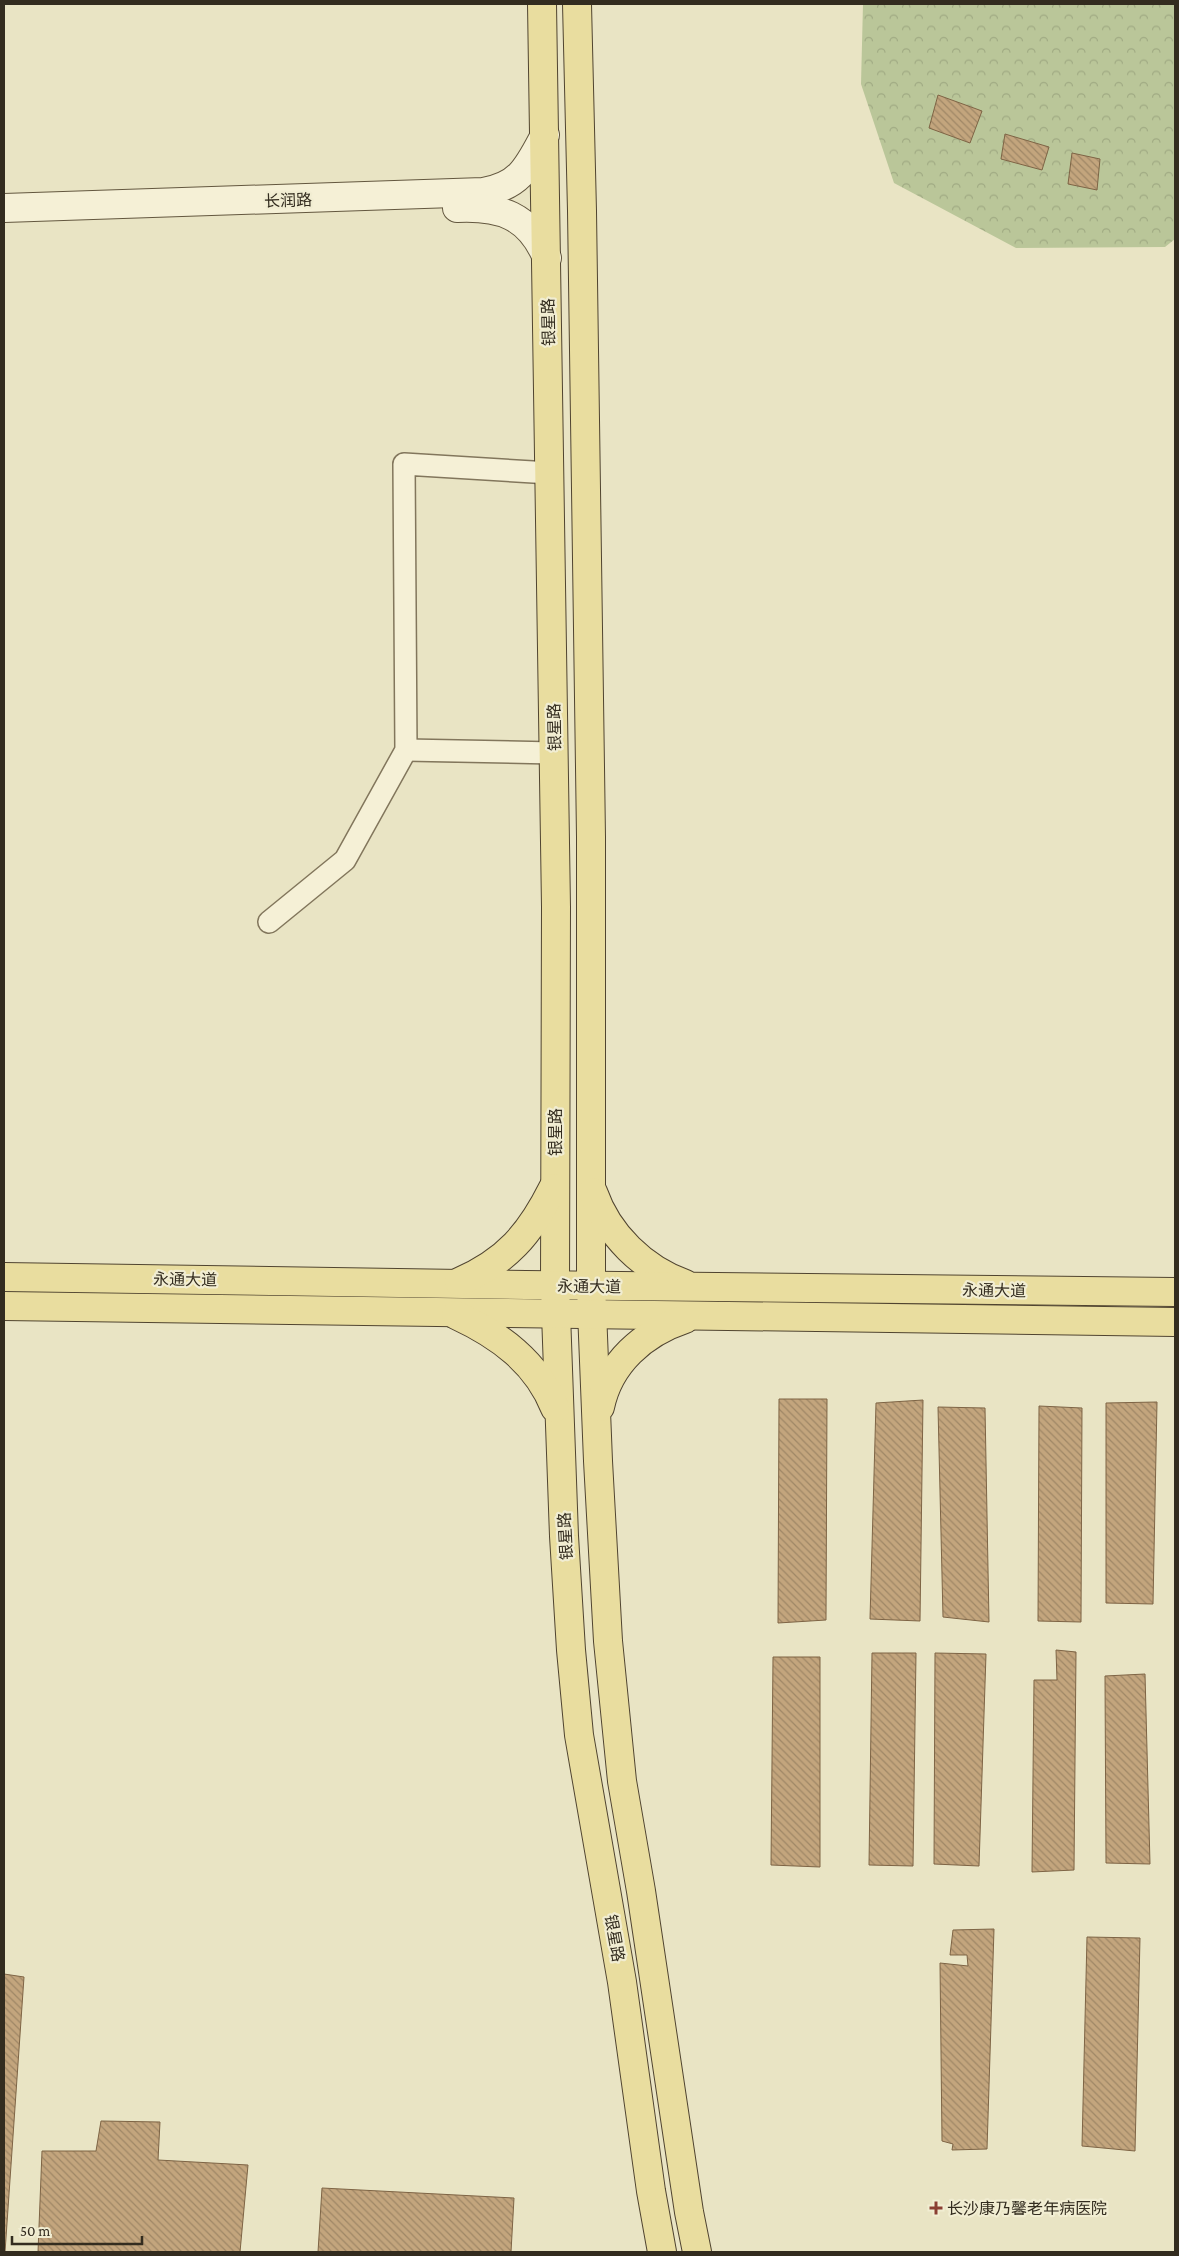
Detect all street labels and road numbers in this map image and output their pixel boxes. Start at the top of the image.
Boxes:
street label: 长润路 [264,191,312,210]
street label: 银星路 [540,298,557,346]
street label: 银星路 [546,703,563,751]
street label: 银星路 [547,1108,564,1156]
street label: 永通大道 [153,1270,217,1289]
street label: 永通大道 [557,1277,621,1296]
street label: 永通大道 [962,1281,1026,1300]
street label: 银星路 [556,1512,575,1560]
street label: 银星路 [602,1913,627,1963]

